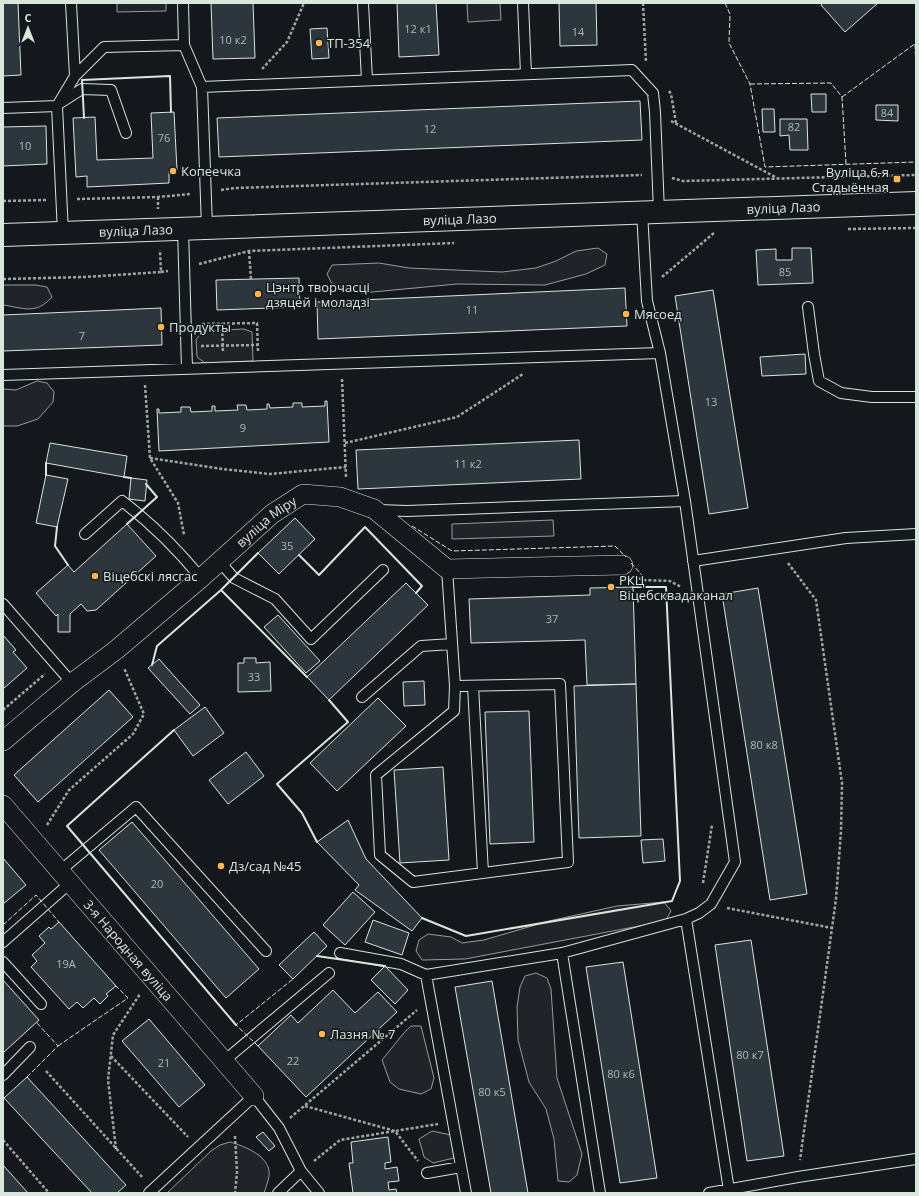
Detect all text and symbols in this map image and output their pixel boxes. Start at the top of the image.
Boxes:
north arrow [8,8,48,48]
text: С [24,10,32,25]
house number: 12 к1 [404,21,432,36]
house number: 14 [572,24,585,39]
house number: 10 к2 [219,32,247,47]
place label: ТП-354 [327,34,371,52]
marker: ТП-354 [314,38,324,48]
house number: 84 [881,105,894,120]
house number: 82 [788,119,800,134]
house number: 12 [424,121,436,136]
house number: 76 [158,130,170,145]
house number: 10 [19,138,31,153]
place label: Копеечка [181,162,241,180]
place label: Вуліца 6-я Стадыённая [812,163,889,196]
marker: Копеечка [168,166,178,176]
marker: Вуліца 6-я Стадыённая [892,174,902,184]
street label: вуліца Лазо [746,197,821,218]
street label: вуліца Лазо [422,209,497,229]
street label: вуліца Лазо [99,220,173,241]
house number: 85 [779,264,791,279]
place label: Цэнтр творчасці дзяцей і моладзі [266,278,370,311]
marker: Цэнтр творчасці дзяцей і моладзі [253,289,263,299]
house number: 11 [466,302,478,317]
place label: Мясоед [634,305,682,323]
marker: Мясоед [621,309,631,319]
place label: Продукты [169,318,231,336]
marker: Продукты [156,322,166,332]
house number: 7 [79,328,85,343]
house number: 13 [705,394,717,409]
house number: 9 [240,420,246,435]
house number: 11 к2 [454,456,482,471]
street label: вуліца Міру [232,491,300,551]
house number: 35 [281,538,293,553]
place label: Віцебскі лясгас [103,567,197,585]
marker: Віцебскі лясгас [90,571,100,581]
place label: РКЦ Віцебсквадаканал [619,571,733,604]
marker: РКЦ Віцебсквадаканал [606,582,616,592]
house number: 37 [546,611,558,626]
house number: 33 [248,669,260,684]
house number: 80 к8 [750,737,778,752]
place label: Дз/сад №45 [229,857,301,875]
marker: Дз/сад №45 [216,861,226,871]
house number: 20 [151,876,163,891]
street label: 3-я Народная вуліца [80,896,177,1005]
house number: 19А [56,956,76,971]
place label: Лазня № 7 [330,1025,396,1043]
marker: Лазня № 7 [317,1029,327,1039]
house number: 80 к7 [736,1047,764,1062]
house number: 22 [287,1053,299,1068]
house number: 21 [158,1055,170,1070]
house number: 80 к6 [607,1066,635,1081]
house number: 80 к5 [478,1084,506,1099]

